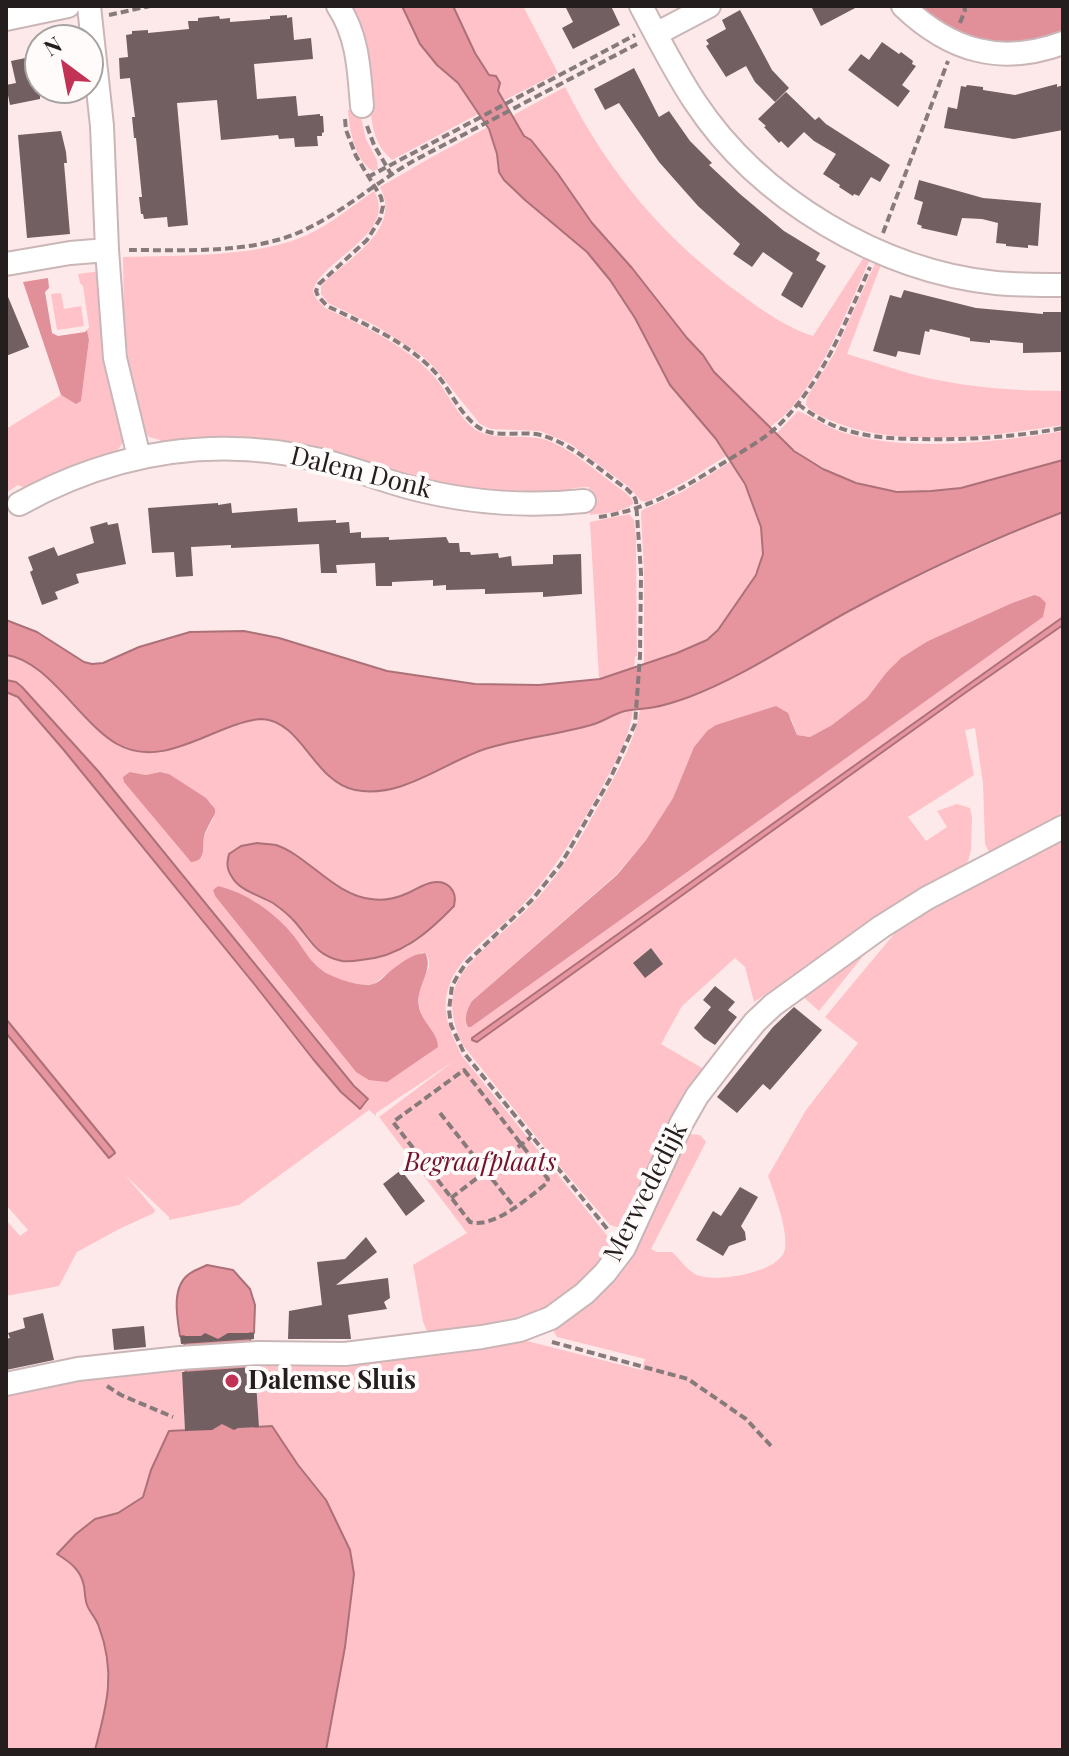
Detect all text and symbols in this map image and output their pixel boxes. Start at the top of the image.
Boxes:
north arrow [24,24,104,104]
text: N [38,28,67,62]
street label: Dalem Donk [287,440,435,506]
street label: Merwededijk [598,1117,694,1267]
park label: Begraafplaats [404,1147,556,1179]
place label: Dalemse Sluis [248,1365,416,1397]
marker: Dalemse Sluis [223,1372,241,1390]

